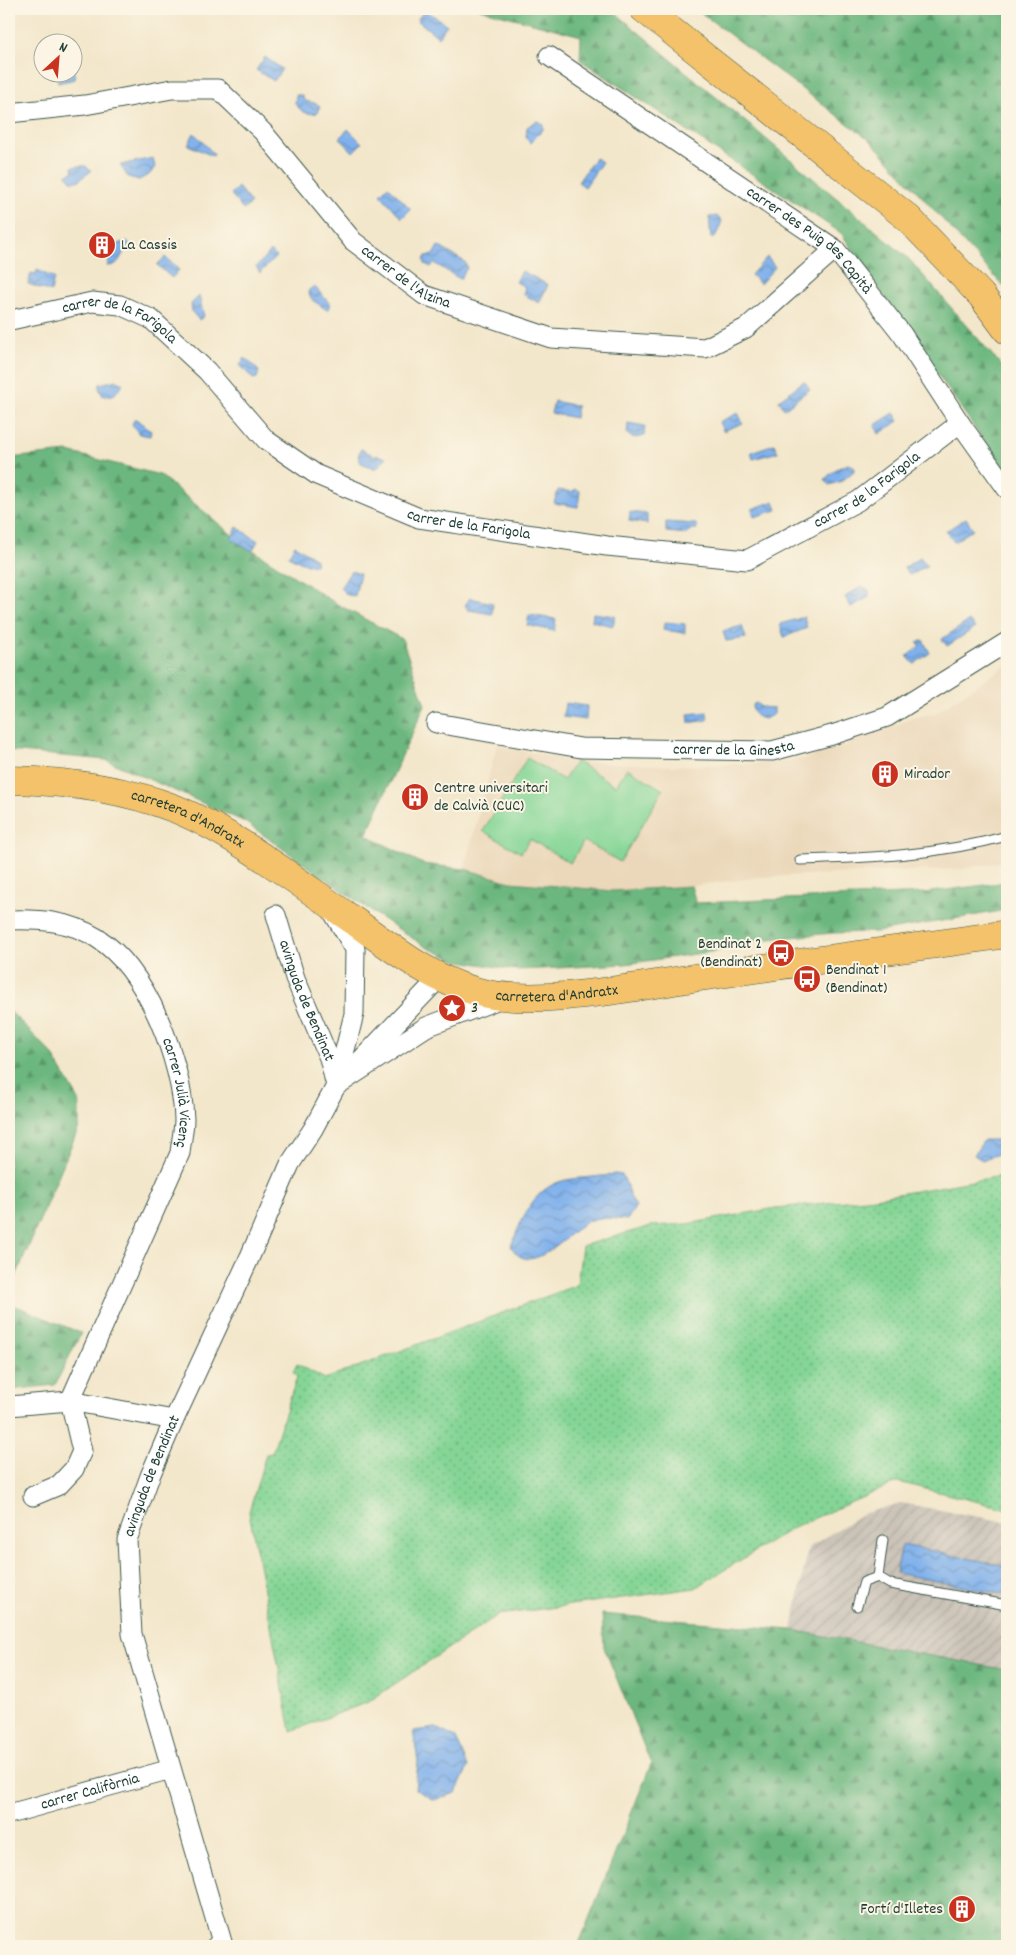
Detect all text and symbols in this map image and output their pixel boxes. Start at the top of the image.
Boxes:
north arrow [32,32,82,82]
text: N [55,38,70,59]
street label: carrer des Puig des Capità [742,181,878,299]
building icon: La Cassis [87,230,117,260]
place label: La Cassis [121,234,178,257]
street label: carrer de l'Alzina [356,239,454,315]
street label: carrer de la Farigola [60,290,183,350]
street label: carrer de la Farigola [810,445,926,534]
street label: carrer de la Farigola [403,503,532,546]
street label: carrer de la Ginesta [673,734,797,763]
building icon: Mirador [870,759,900,789]
place label: Mirador [904,763,950,786]
place label: Centre universitari de Calvià (CUC) [434,777,548,818]
building icon: Centre universitari de Calvià (CUC) [400,782,430,812]
street label: carretera d'Andratx [129,784,249,854]
place label: Bendinat 2 (Bendinat) [698,933,762,974]
street label: avinguda de Bendinat [273,937,341,1065]
bus stop icon: Bendinat 2 (Bendinat) [766,938,796,968]
place label: Bendinat 1 (Bendinat) [826,959,887,1000]
bus stop icon: Bendinat 1 (Bendinat) [792,964,822,994]
street label: carretera d'Andratx [494,979,619,1009]
place icon: 3 [437,993,467,1023]
place label: 3 [471,997,478,1020]
street label: carrer Julià Vicenç [156,1034,196,1149]
street label: avinguda de Bendinat [118,1411,186,1540]
street label: carrer Califòrnia [38,1767,142,1816]
building icon: Fortí d'Illetes [947,1894,977,1924]
place label: Fortí d'Illetes [860,1898,943,1921]

